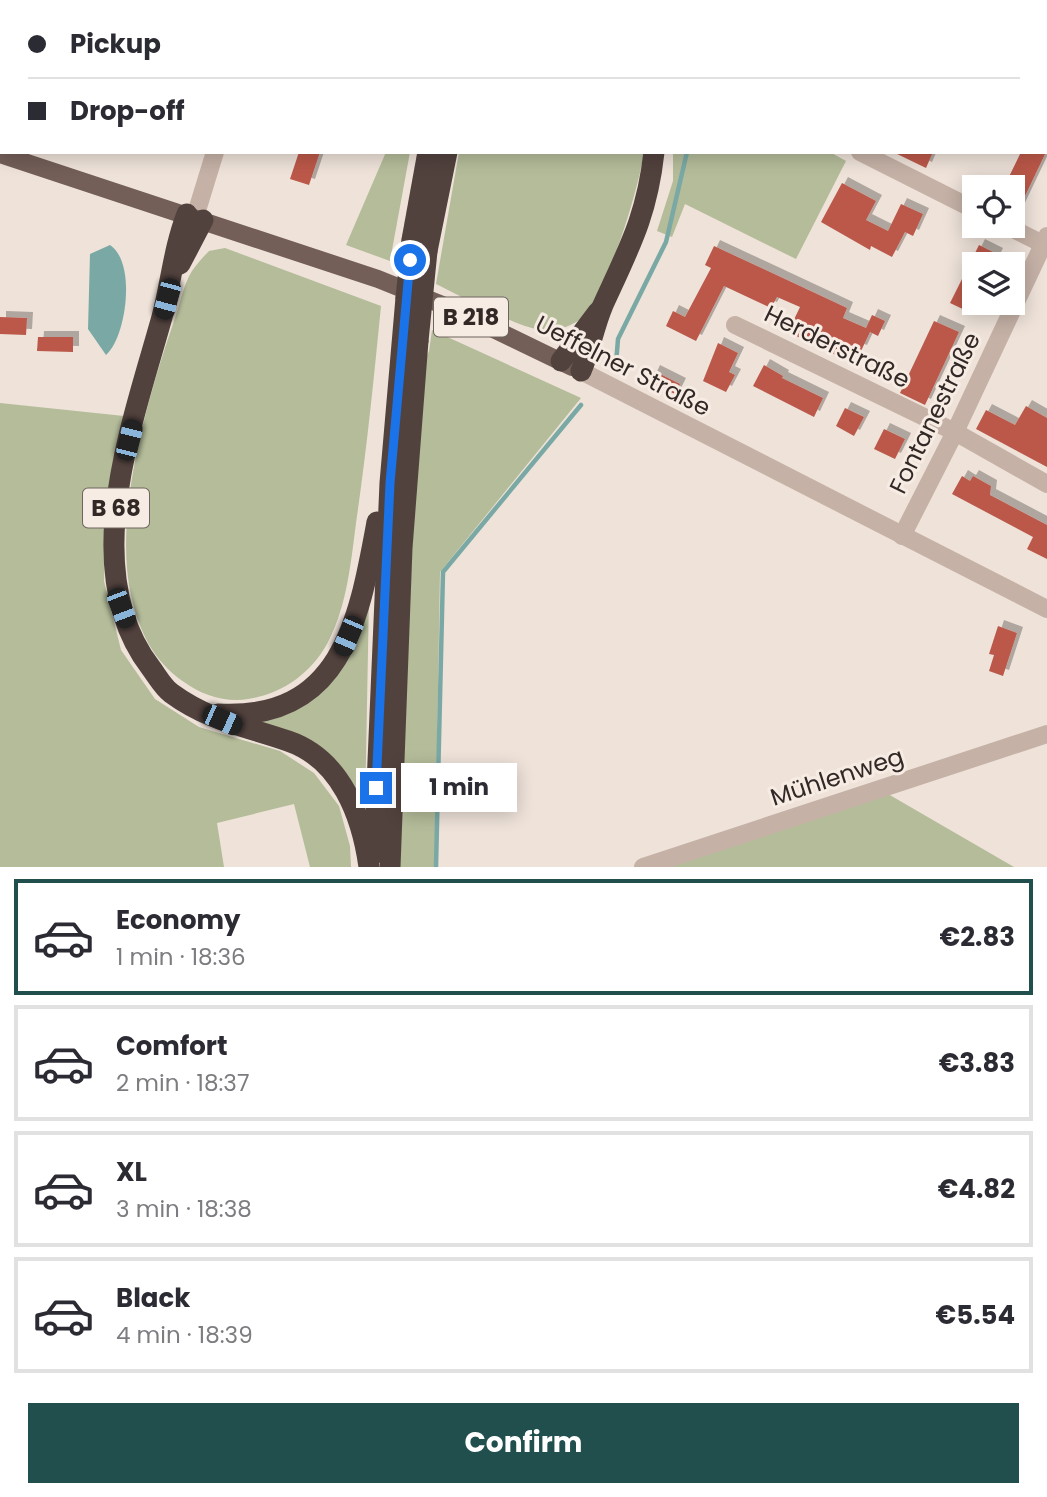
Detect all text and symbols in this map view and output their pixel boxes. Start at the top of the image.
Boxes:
text: Pickup [70,26,161,62]
text: Drop-off [70,93,185,129]
map controls [962,175,1025,315]
button: locate [962,175,1025,238]
route start [394,244,426,276]
button: layers [962,252,1025,315]
car [152,276,183,322]
street label: Herderstraße [759,297,916,396]
road number: B 218 [434,298,508,336]
street label: Ueffelner Straße [530,307,716,424]
street label: Fontanestraße [881,327,988,499]
car [114,417,145,463]
road number: B 68 [83,488,149,528]
car [104,585,139,631]
car [331,613,366,659]
car [199,702,246,738]
street label: Mühlenweg [766,739,908,814]
callout: 1 min [400,764,516,812]
text: 1 min [429,771,489,803]
route end [360,772,392,804]
text: Economy [116,902,240,938]
icon: car [32,906,95,969]
text: €2.83 [940,919,1015,955]
text: 1 min · 18:36 [116,941,246,973]
text: Comfort [116,1028,228,1064]
icon: car [32,1032,95,1095]
text: €3.83 [939,1045,1015,1081]
text: 2 min · 18:37 [116,1067,249,1099]
text: XL [116,1154,147,1190]
icon: car [32,1158,95,1221]
text: €4.82 [938,1171,1015,1207]
text: 3 min · 18:38 [116,1193,252,1225]
text: Black [116,1280,190,1316]
icon: car [32,1284,95,1347]
text: €5.54 [936,1297,1015,1333]
text: 4 min · 18:39 [116,1319,253,1351]
button: Confirm [28,1403,1019,1483]

